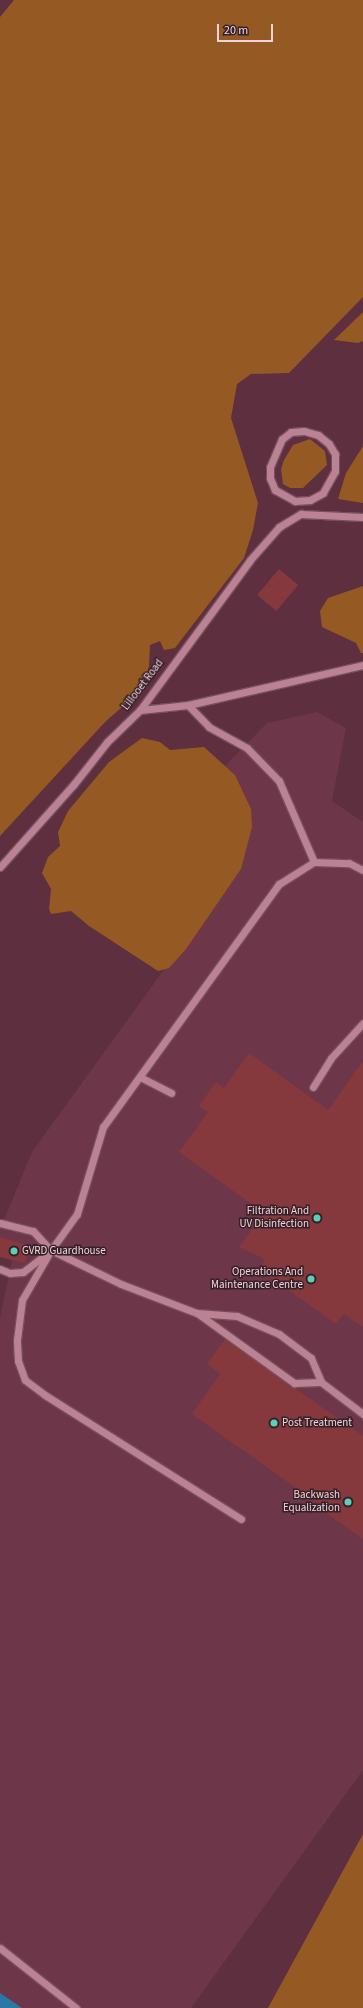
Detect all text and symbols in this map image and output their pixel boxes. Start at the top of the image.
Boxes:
scale bar [219,16,275,42]
text: 20 m [224,22,248,39]
street label: Lillooet Road [120,657,166,713]
place label: Filtration And UV Disinfection [239,1205,309,1231]
marker: Filtration And UV Disinfection [312,1213,322,1223]
place label: GVRD Guardhouse [22,1244,106,1258]
marker: GVRD Guardhouse [9,1246,19,1256]
place label: Operations And Maintenance Centre [211,1266,303,1292]
marker: Operations And Maintenance Centre [306,1274,316,1284]
place label: Post Treatment [282,1416,352,1430]
marker: Post Treatment [269,1418,279,1428]
place label: Backwash Equalization [283,1489,340,1515]
marker: Backwash Equalization [343,1497,353,1507]

